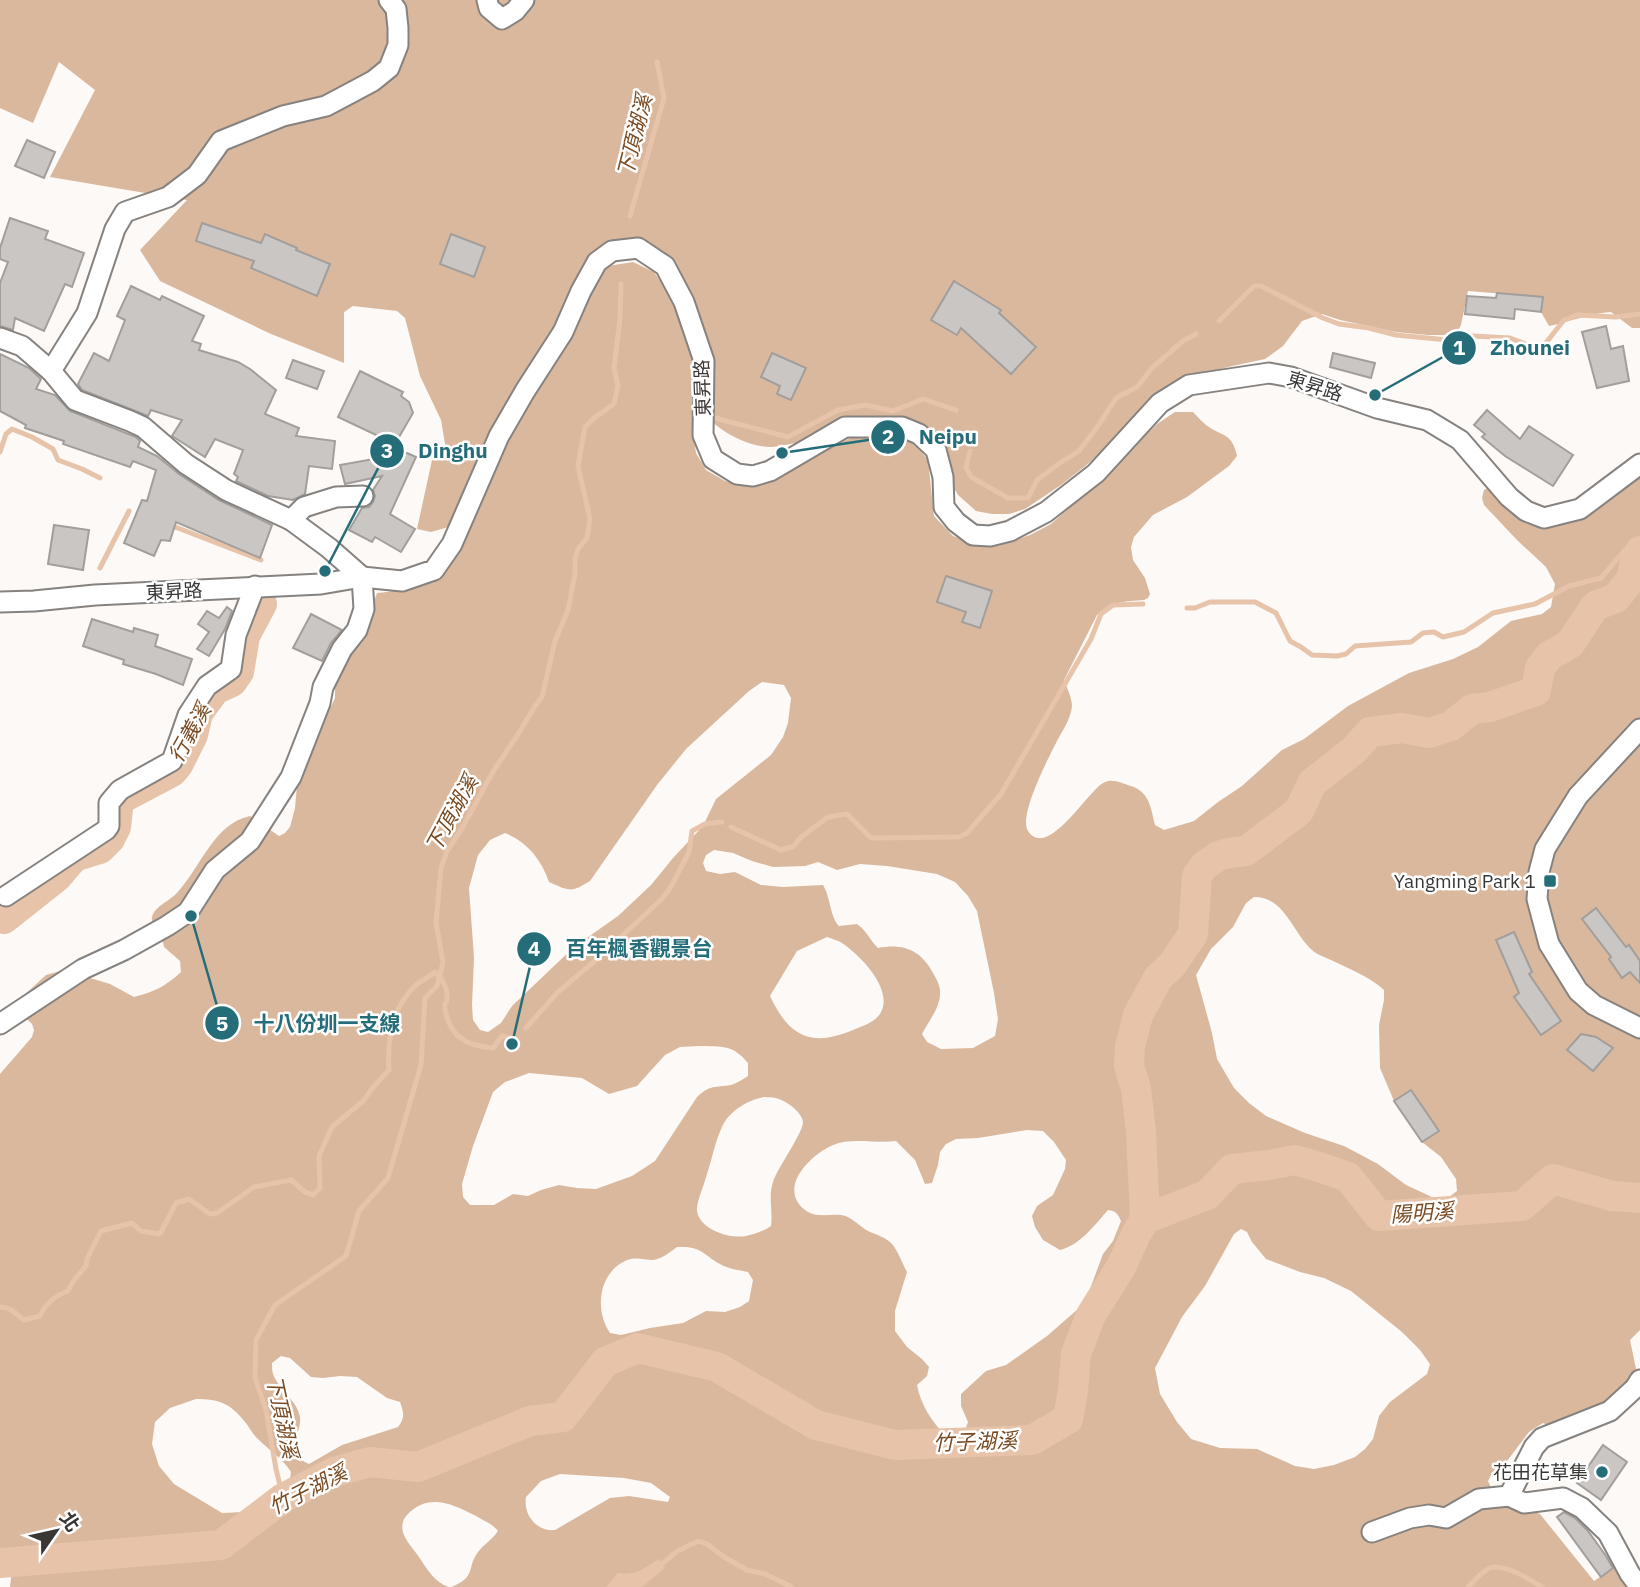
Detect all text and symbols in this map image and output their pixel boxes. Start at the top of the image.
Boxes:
water label: 下頂湖溪 [610,89,659,180]
callout: Zhounei [1441,327,1584,369]
text: 1 [1453,333,1466,361]
text: Zhounei [1490,333,1570,361]
street label: 東昇路 [689,359,715,417]
street label: 東昇路 [1284,366,1346,406]
callout: Neipu [870,416,992,458]
text: 2 [882,422,894,450]
text: Neipu [919,422,977,450]
callout: Dinghu [369,430,502,472]
text: 3 [381,436,393,464]
text: Dinghu [418,436,488,464]
street label: 東昇路 [145,578,203,604]
water label: 行義溪 [162,696,218,767]
water label: 下頂湖溪 [419,767,485,857]
place label: Yangming Park 1 [1394,869,1536,893]
marker: Yangming Park 1 [1542,873,1558,889]
callout: 百年楓香觀景台 [516,928,726,970]
text: 4 [528,934,540,962]
text: 百年楓香觀景台 [566,934,713,962]
callout: 十八份圳一支線 [204,1002,414,1044]
text: 5 [216,1009,228,1037]
text: 十八份圳一支線 [254,1009,401,1037]
water label: 陽明溪 [1390,1196,1457,1228]
water label: 下頂湖溪 [261,1373,306,1464]
water label: 竹子湖溪 [933,1425,1020,1456]
water label: 竹子湖溪 [264,1456,354,1521]
place label: 花田花草集 [1493,1460,1588,1484]
marker: 花田花草集 [1594,1464,1610,1480]
north arrow [21,1496,91,1566]
text: 北 [55,1507,85,1536]

